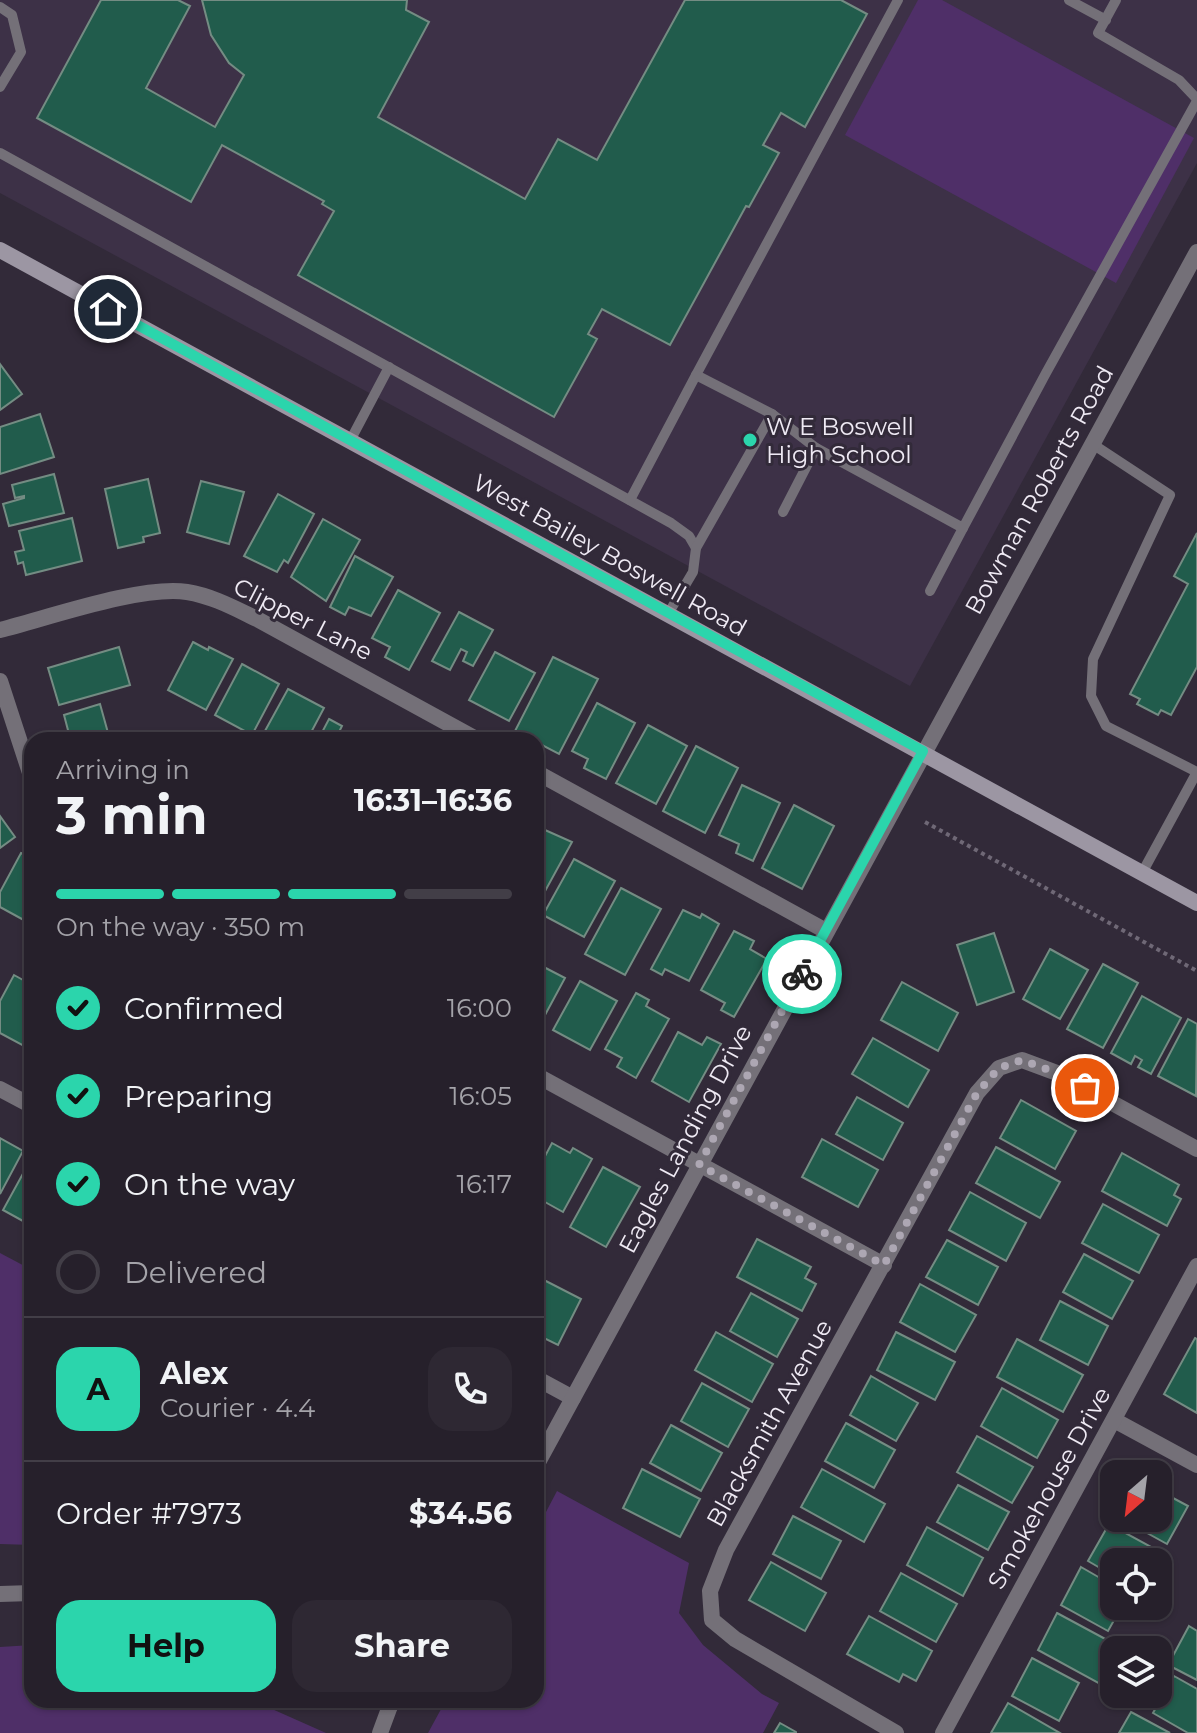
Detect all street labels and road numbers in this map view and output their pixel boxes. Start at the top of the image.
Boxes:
street label: Bowman Roberts Road [959,361,1119,619]
street label: West Bailey Boswell Road [468,468,752,642]
street label: Clipper Lane [229,572,377,666]
street label: Eagles Landing Drive [612,1020,758,1258]
street label: Blacksmith Avenue [700,1314,838,1532]
street label: Smokehouse Drive [981,1382,1117,1594]

